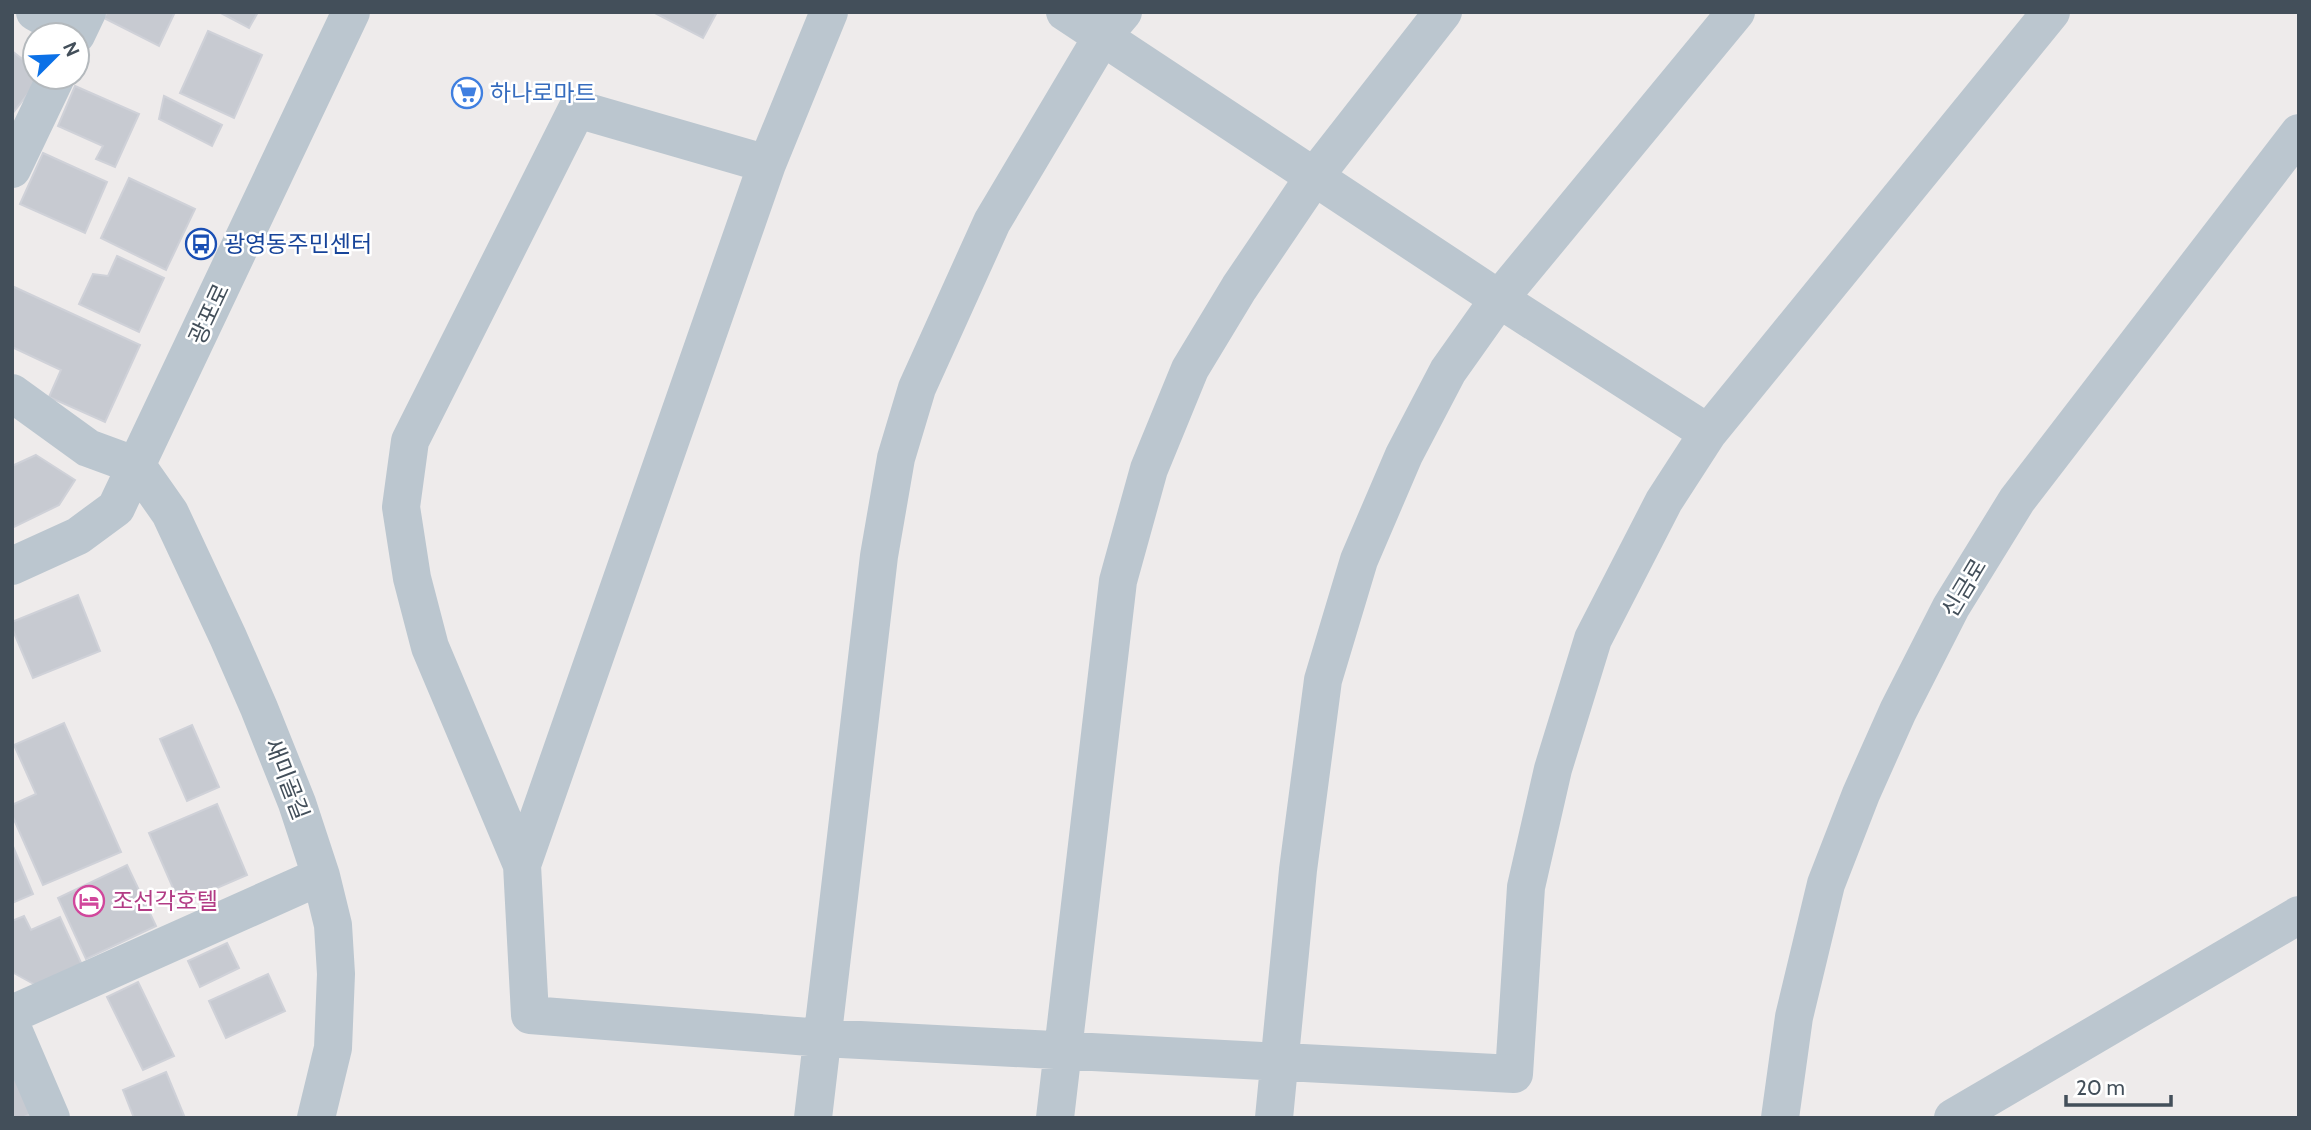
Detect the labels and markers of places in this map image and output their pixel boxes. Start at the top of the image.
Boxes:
supermarket icon: 하나로마트 [450,76,484,110]
place label: 하나로마트 [490,79,596,107]
bus stop icon: 광영동주민센터 [184,227,218,261]
place label: 광영동주민센터 [224,230,372,258]
hotel icon: 조선각호텔 [72,884,106,918]
place label: 조선각호텔 [112,887,218,915]

